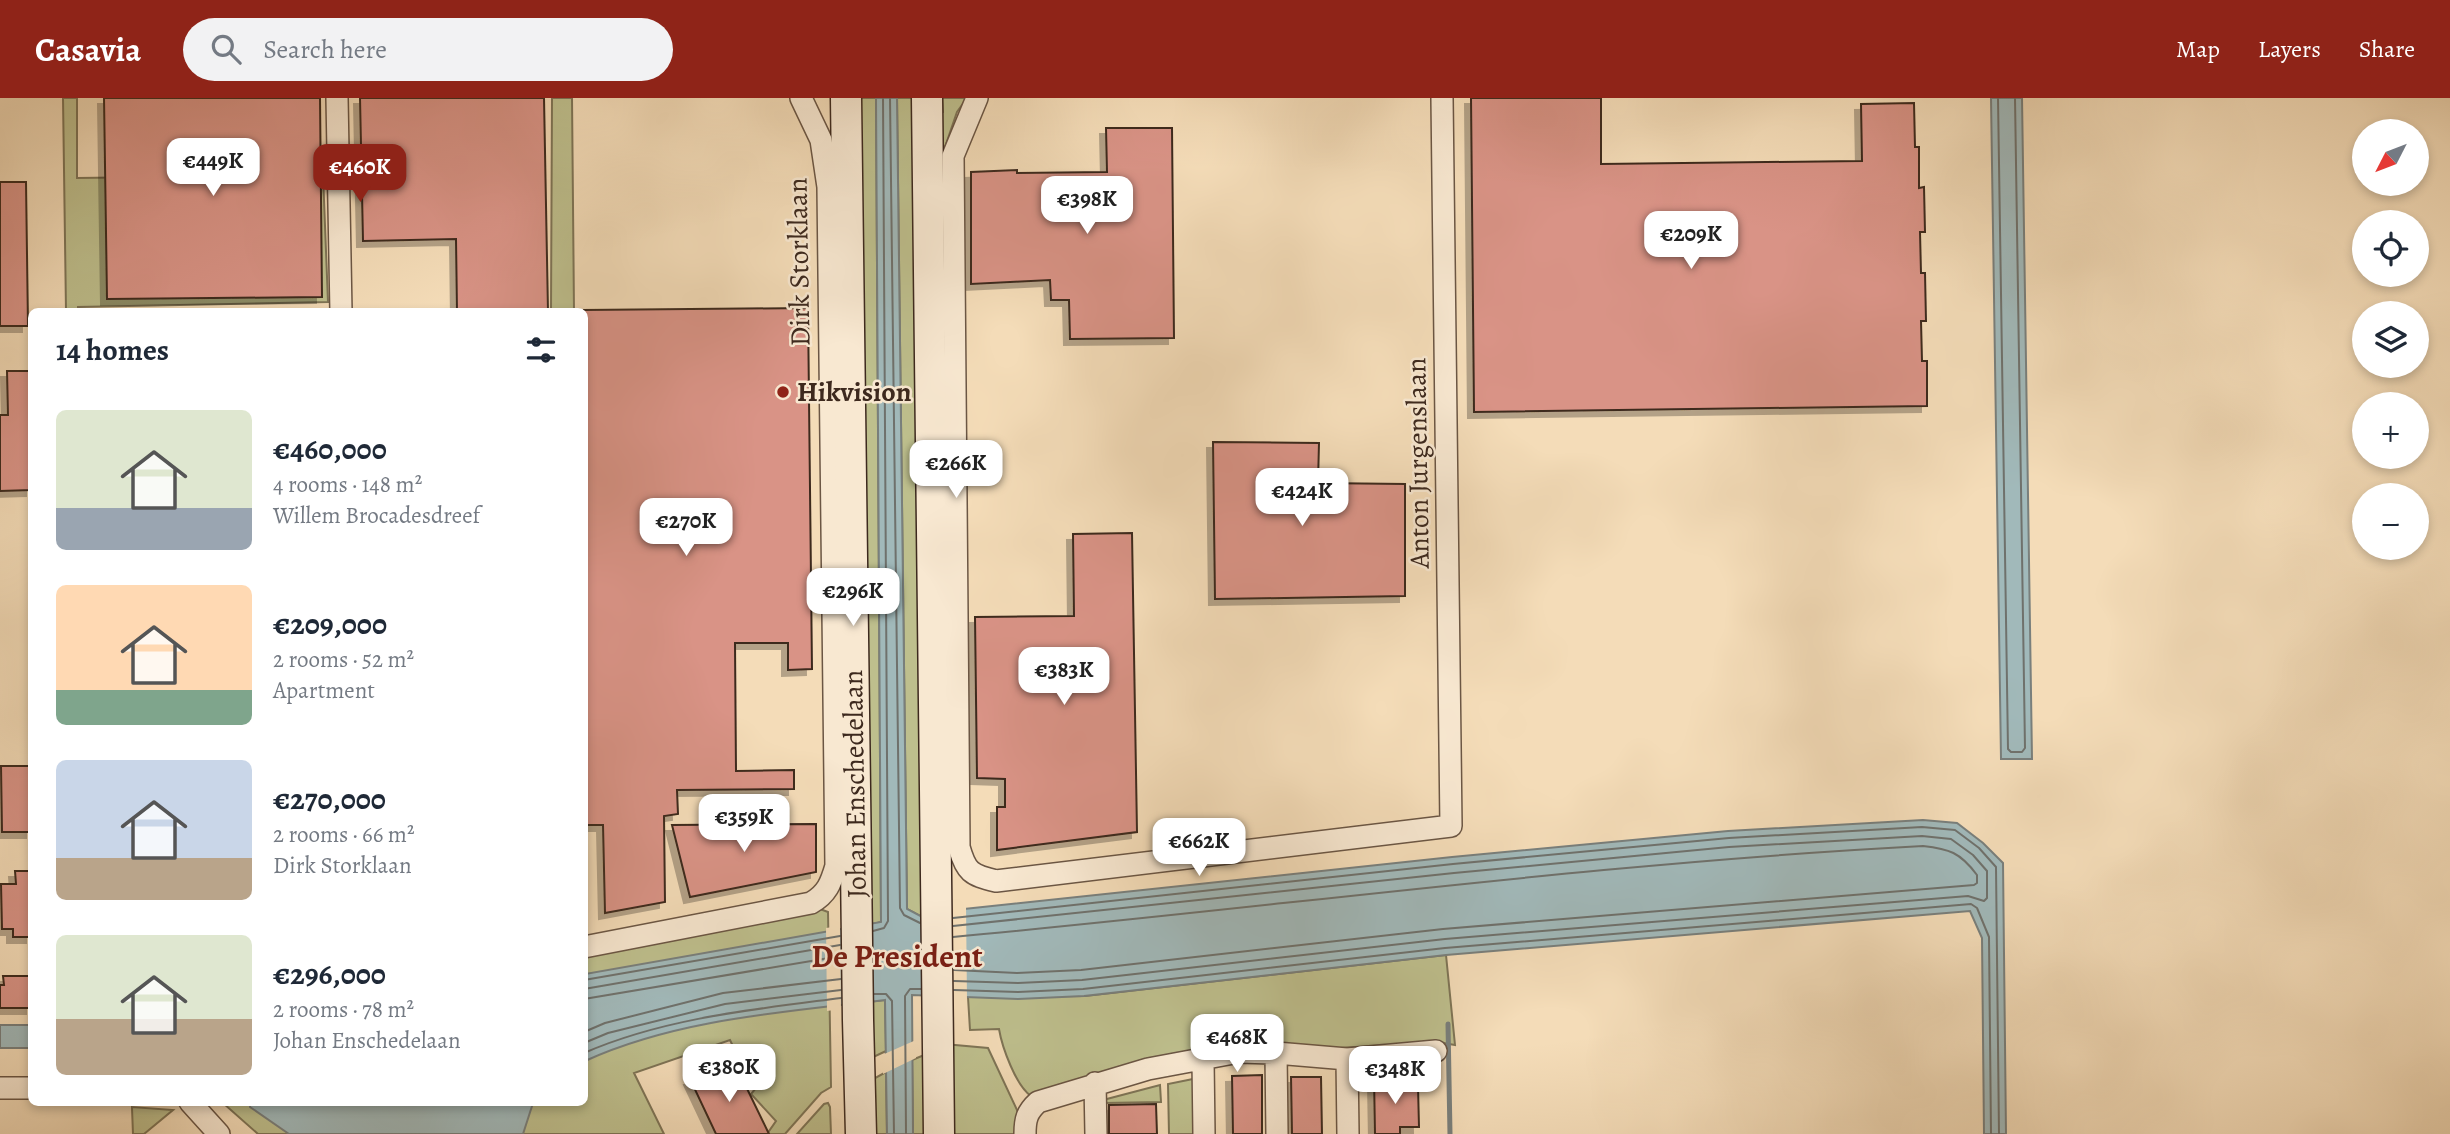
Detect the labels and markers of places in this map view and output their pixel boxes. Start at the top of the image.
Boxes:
pin: €449K [164,139,262,198]
pin: €460K [311,144,409,204]
pin: €398K [1038,176,1136,236]
pin: €209K [1642,212,1740,271]
place label: Hikvision [797,373,912,411]
marker: Hikvision [775,384,791,400]
pin: €266K [907,440,1005,500]
pin: €424K [1253,468,1351,528]
pin: €270K [637,498,735,558]
pin: €296K [804,568,902,628]
pin: €383K [1015,648,1113,707]
pin: €359K [695,794,793,854]
pin: €662K [1150,818,1248,878]
pin: €468K [1188,1014,1286,1074]
pin: €380K [680,1044,778,1104]
pin: €348K [1346,1046,1444,1106]

